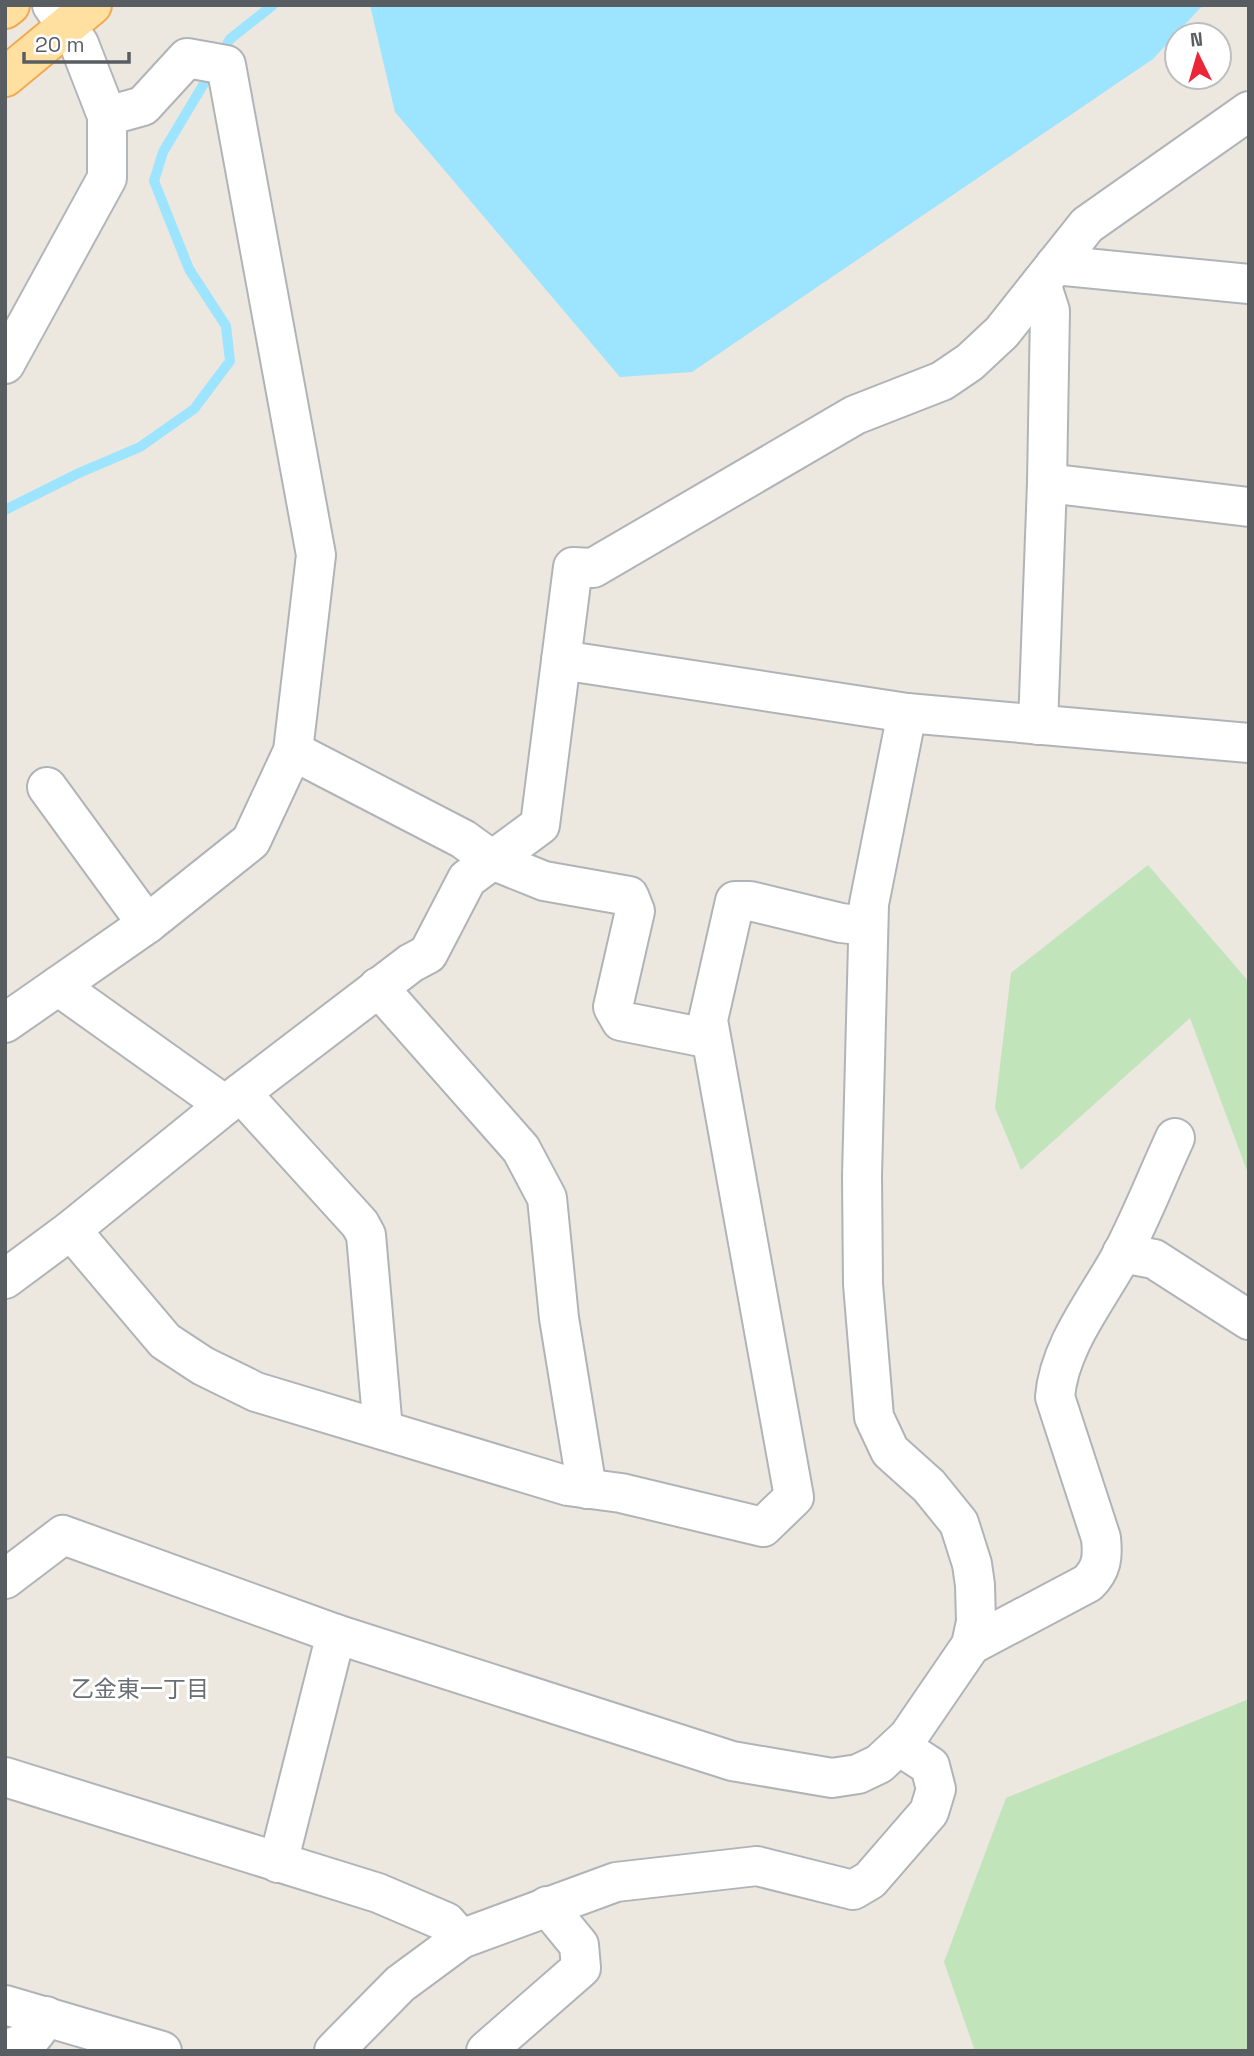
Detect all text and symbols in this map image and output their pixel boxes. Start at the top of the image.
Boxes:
scale bar [24,21,130,65]
north arrow [1163,21,1233,91]
text: N [1189,27,1204,53]
text: 20 m [35,31,85,58]
district label: 乙金東一丁目 [71,1674,209,1704]

